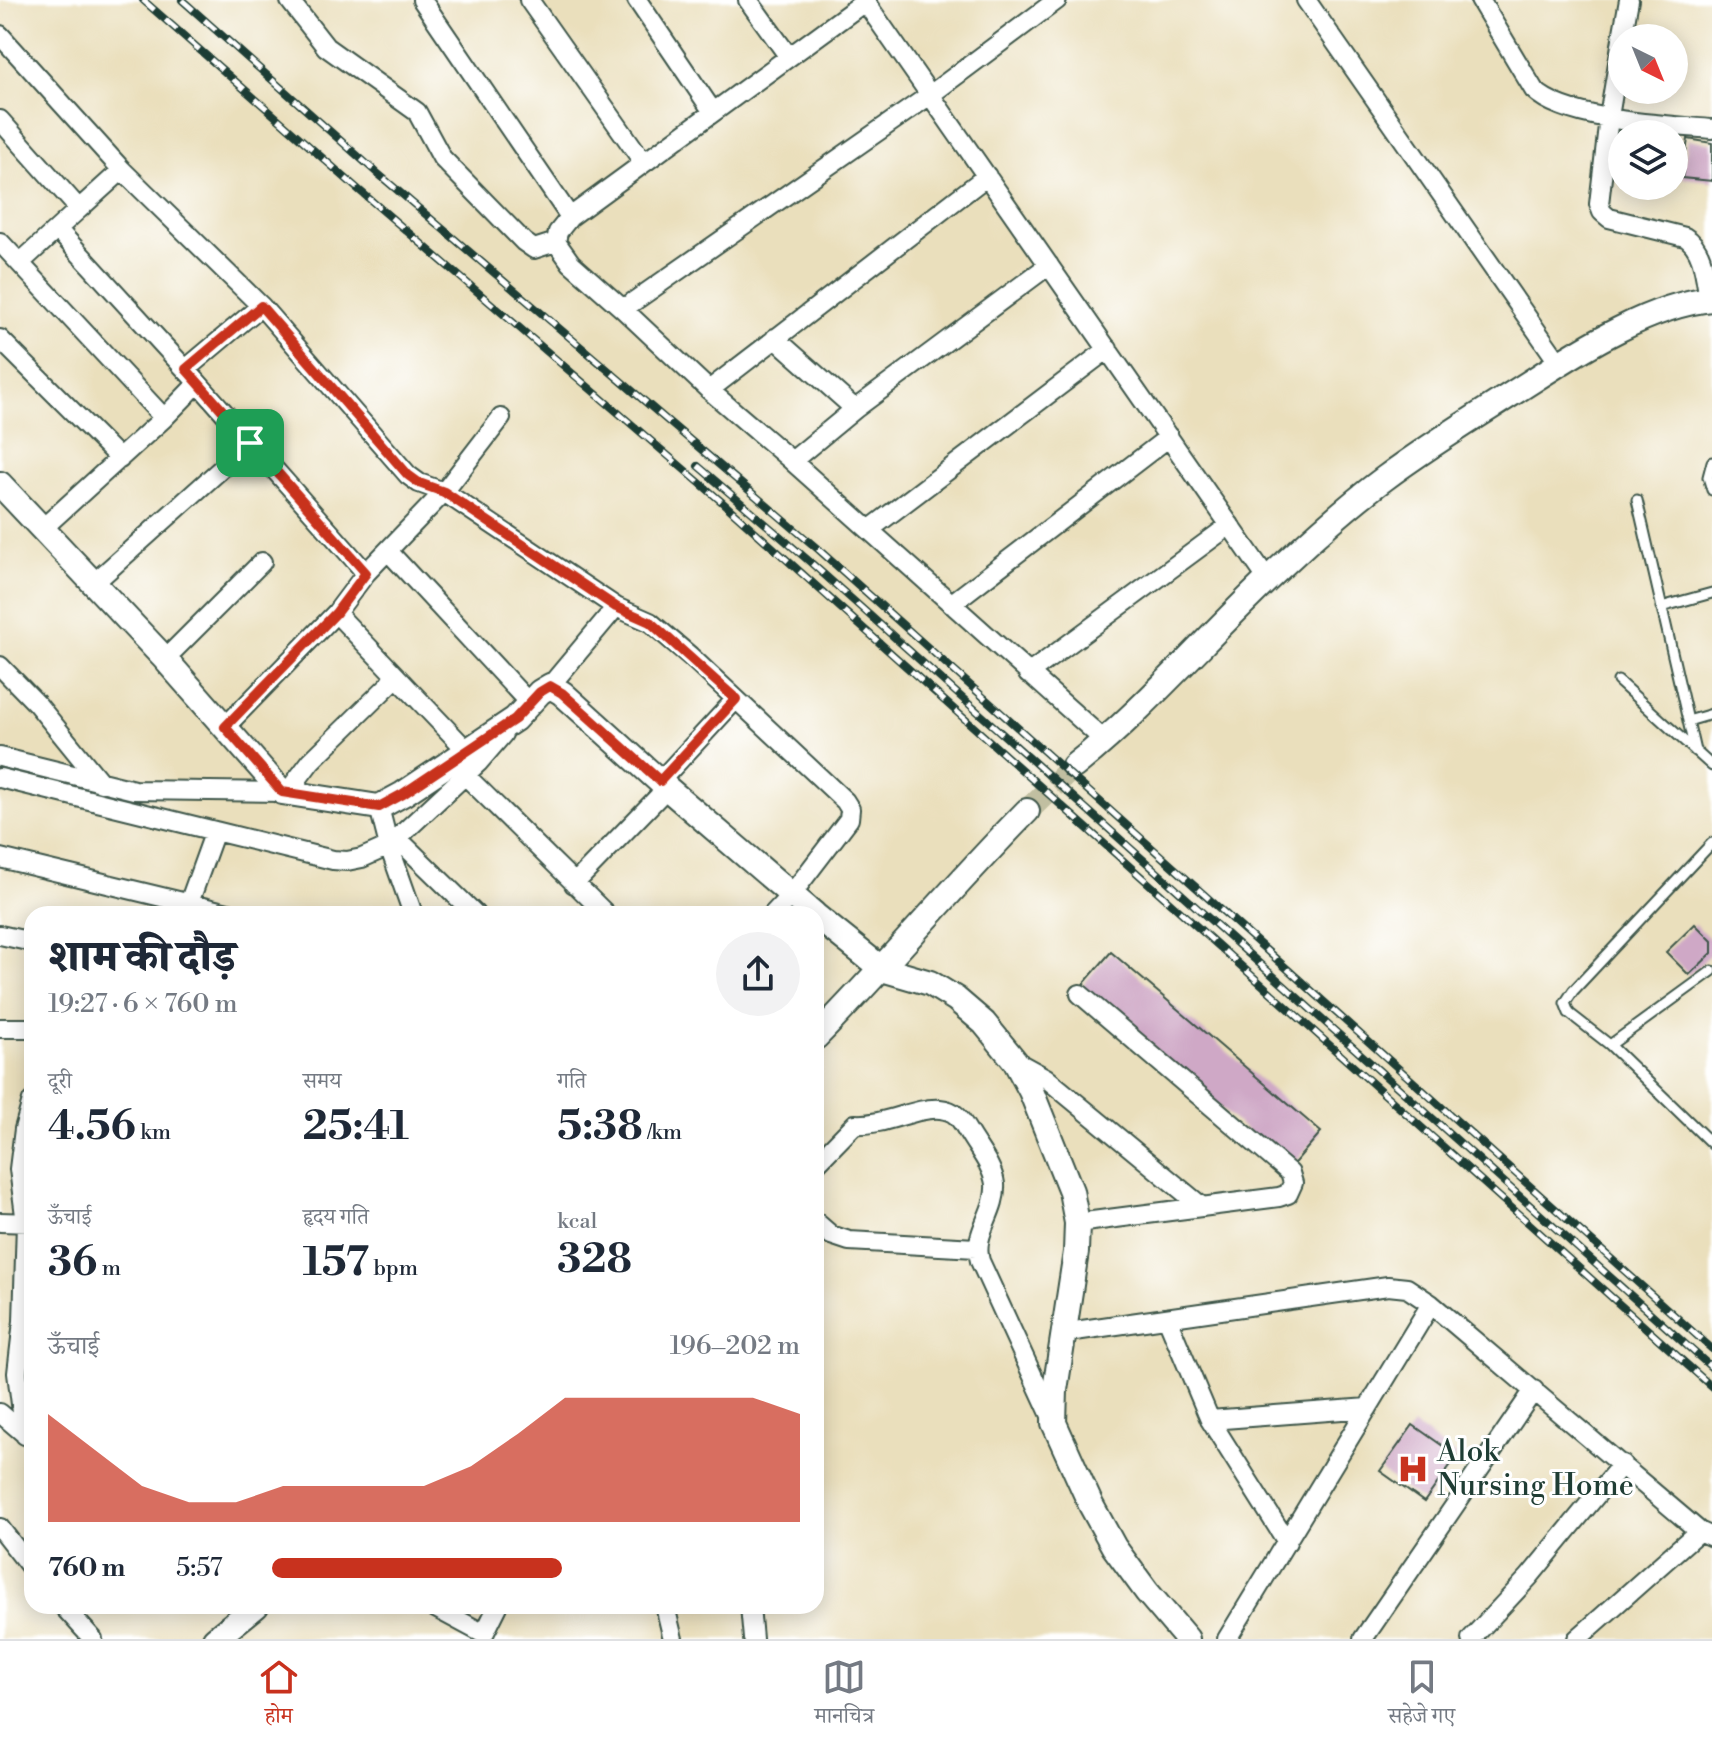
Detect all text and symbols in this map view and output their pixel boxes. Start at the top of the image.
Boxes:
north arrow [1608,24,1688,104]
map controls [1608,24,1688,200]
button: layers [1608,120,1688,200]
pin [216,409,284,477]
icon: arrive [228,421,272,465]
text: शाम की दौड़ [48,930,236,985]
button: share [716,932,800,1016]
text: 19:27 · 6 × 760 m [48,988,238,1020]
text: दूरी [48,1068,72,1095]
text: समय [303,1068,341,1095]
text: गति [557,1068,586,1095]
text: 4.56 [48,1102,136,1152]
text: 25:41 [303,1102,409,1152]
text: 5:38 [557,1102,643,1152]
text: km [136,1119,171,1146]
text: /km [643,1119,682,1146]
text: ऊँचाई [48,1204,91,1231]
text: हृदय गति [303,1204,369,1231]
text: kcal [557,1208,597,1235]
text: 328 [557,1235,632,1285]
text: 36 [48,1238,97,1288]
text: 157 [303,1238,369,1288]
text: m [97,1255,121,1282]
text: bpm [369,1255,418,1282]
text: ऊँचाई [48,1330,99,1362]
text: 196–202 m [670,1330,800,1362]
place label: Alok Nursing Home [1436,1433,1634,1505]
hospital icon: Alok Nursing Home [1396,1452,1430,1486]
text: 760 m [48,1552,125,1584]
text: 5:57 [176,1552,223,1584]
tab: होम [257,1655,301,1737]
tab: मानचित्र [815,1655,874,1737]
tab: सहेजे गए [1388,1655,1455,1737]

